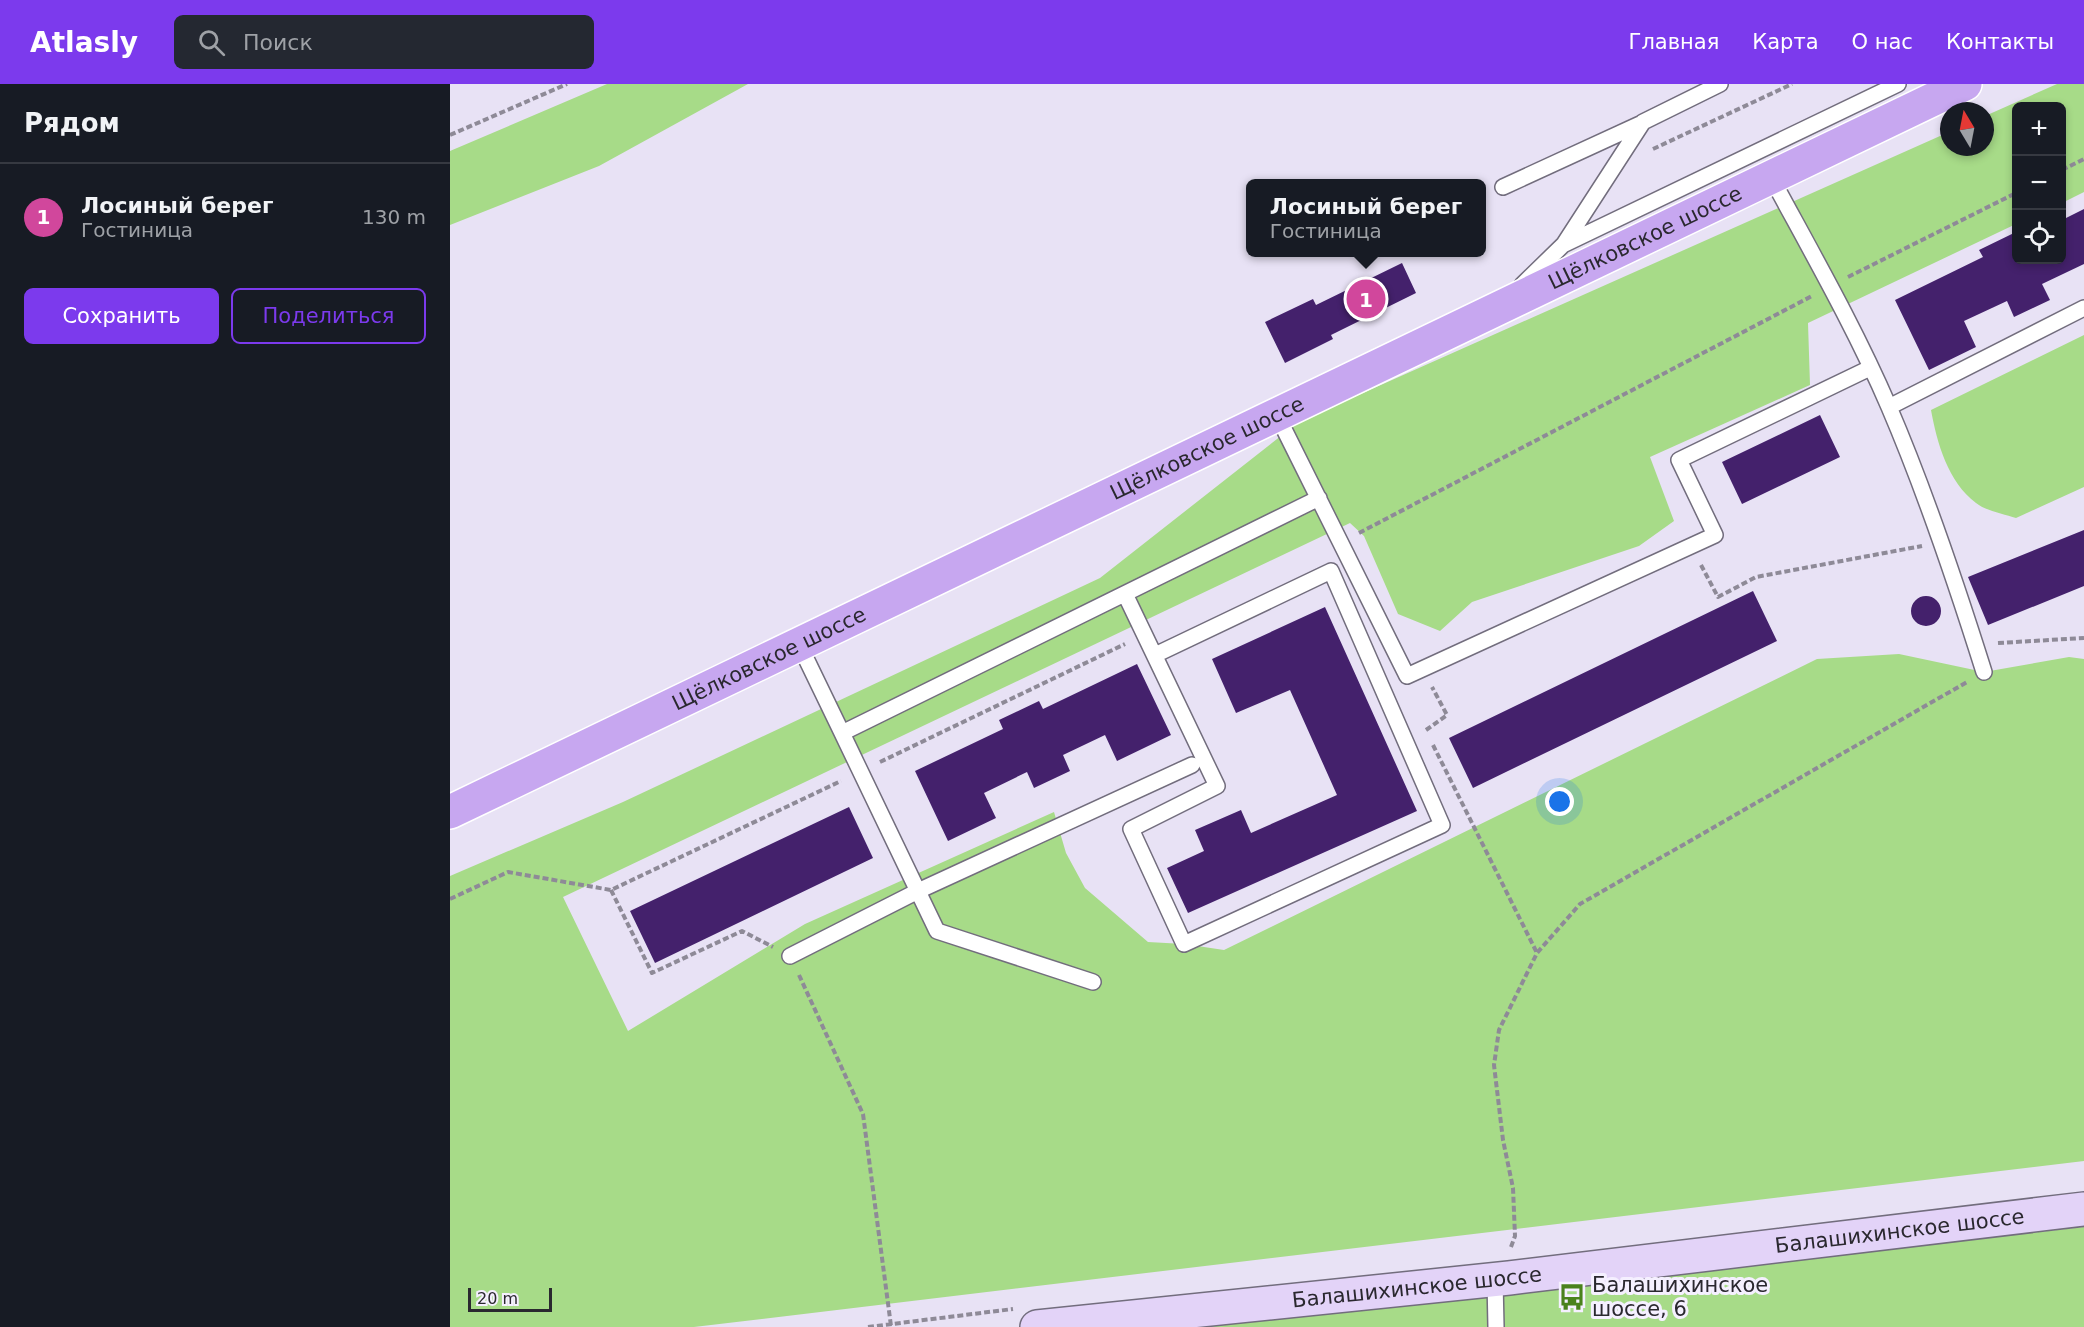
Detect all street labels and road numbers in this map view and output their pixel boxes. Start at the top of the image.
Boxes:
street label: Щёлковское шоссе [1544,181,1746,294]
street label: Щёлковское шоссе [1106,391,1308,505]
street label: Щёлковское шоссе [668,602,870,715]
street label: Балашихинское шоссе [1774,1204,2026,1258]
street label: Балашихинское шоссе [1291,1262,1543,1312]

